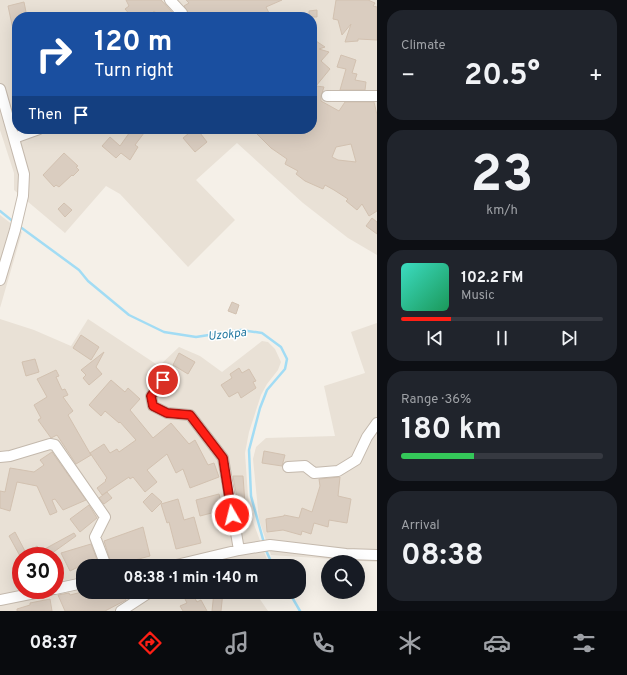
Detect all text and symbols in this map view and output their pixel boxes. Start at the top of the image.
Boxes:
text: 120 m [94,25,172,61]
icon: right [28,28,80,80]
text: Climate [401,38,446,54]
text: 20.5° [464,58,540,95]
text: Turn right [94,60,174,83]
text: − [401,63,415,90]
text: + [589,63,603,90]
icon: arrive [70,104,92,126]
text: Then [28,106,62,125]
text: 23 [471,144,533,210]
text: km/h [486,203,518,219]
text: 102.2 FM [461,269,523,288]
text: Music [461,288,495,304]
water label: Uzokpa [207,325,248,345]
icon: previous [424,327,446,349]
icon: pause [491,327,513,349]
icon: next [558,327,580,349]
pin [146,363,180,397]
icon: arrive [152,369,174,391]
text: Range · 36% [401,392,471,408]
text: 180 km [401,412,502,449]
position arrow [211,494,253,536]
text: Arrival [401,518,440,534]
text: 08:38 [401,538,484,575]
speed limit sign: 30 [12,547,64,599]
map controls [321,555,365,599]
button: search [321,555,365,599]
text: 08:38 · 1 min · 140 m [124,569,258,588]
icon: directions [136,629,164,657]
icon: music [223,629,251,657]
icon: phone [309,629,337,657]
icon: climate [396,629,424,657]
icon: car [483,629,511,657]
icon: filters [570,629,598,657]
text: 08:37 [29,632,77,655]

